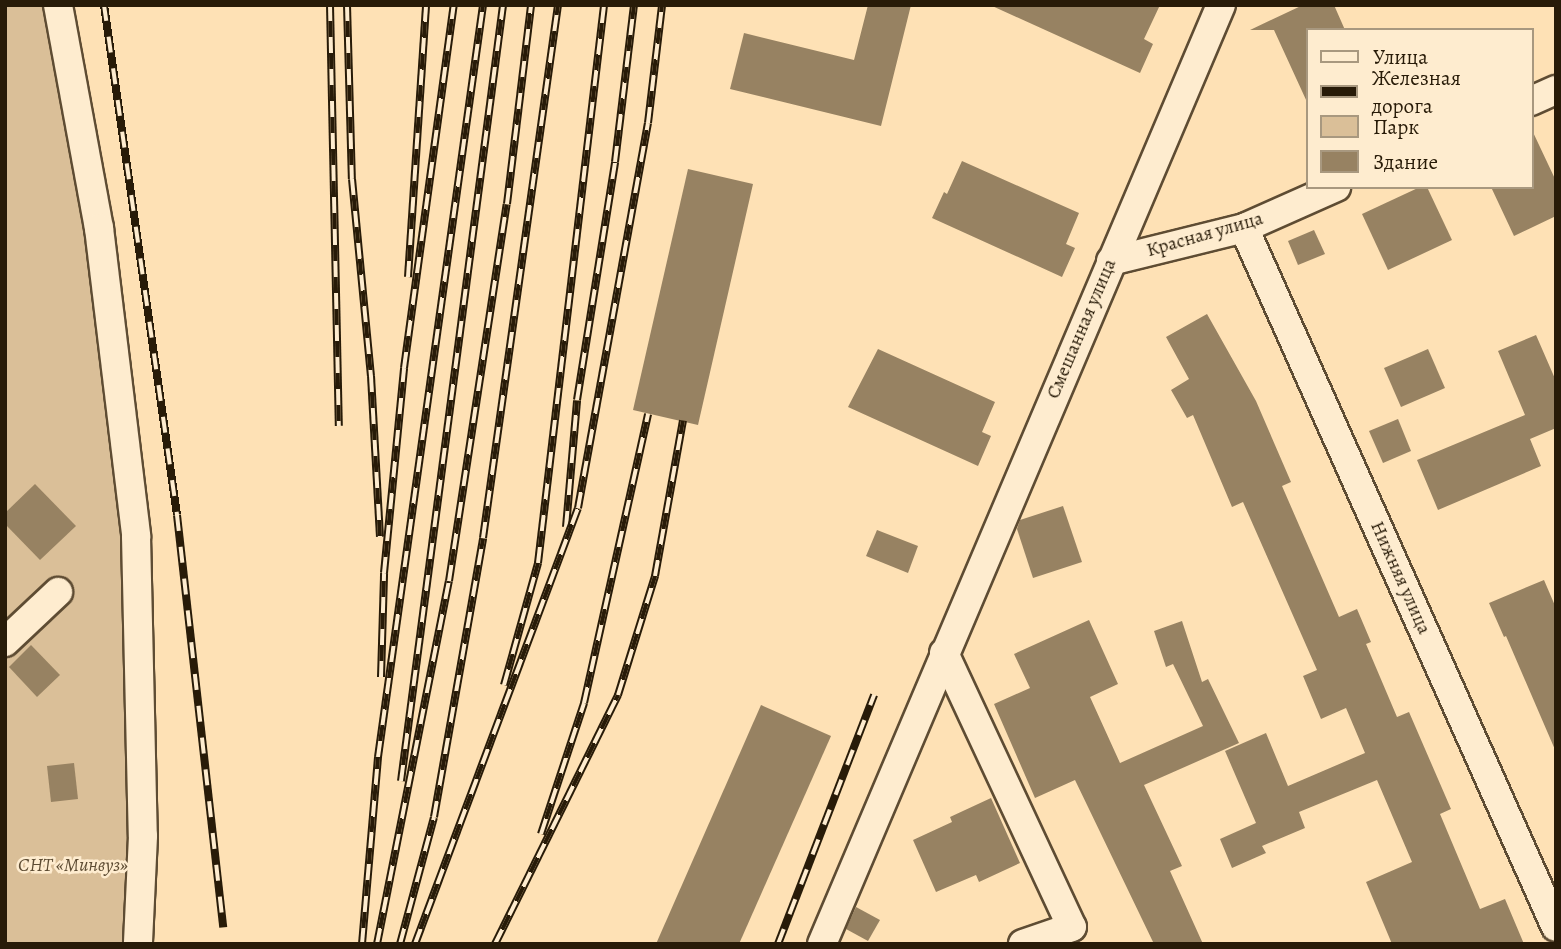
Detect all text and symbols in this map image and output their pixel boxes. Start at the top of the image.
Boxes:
legend [1306,28,1533,189]
text: Улица [1373,43,1428,71]
text: Железная дорога [1372,64,1461,120]
text: Парк [1373,113,1419,141]
text: Здание [1373,148,1438,176]
street label: Красная улица [1144,208,1266,262]
street label: Смешанная улица [1042,256,1122,402]
street label: Нижняя улица [1365,518,1435,638]
park label: СНТ «Минвуз» [18,855,128,877]

